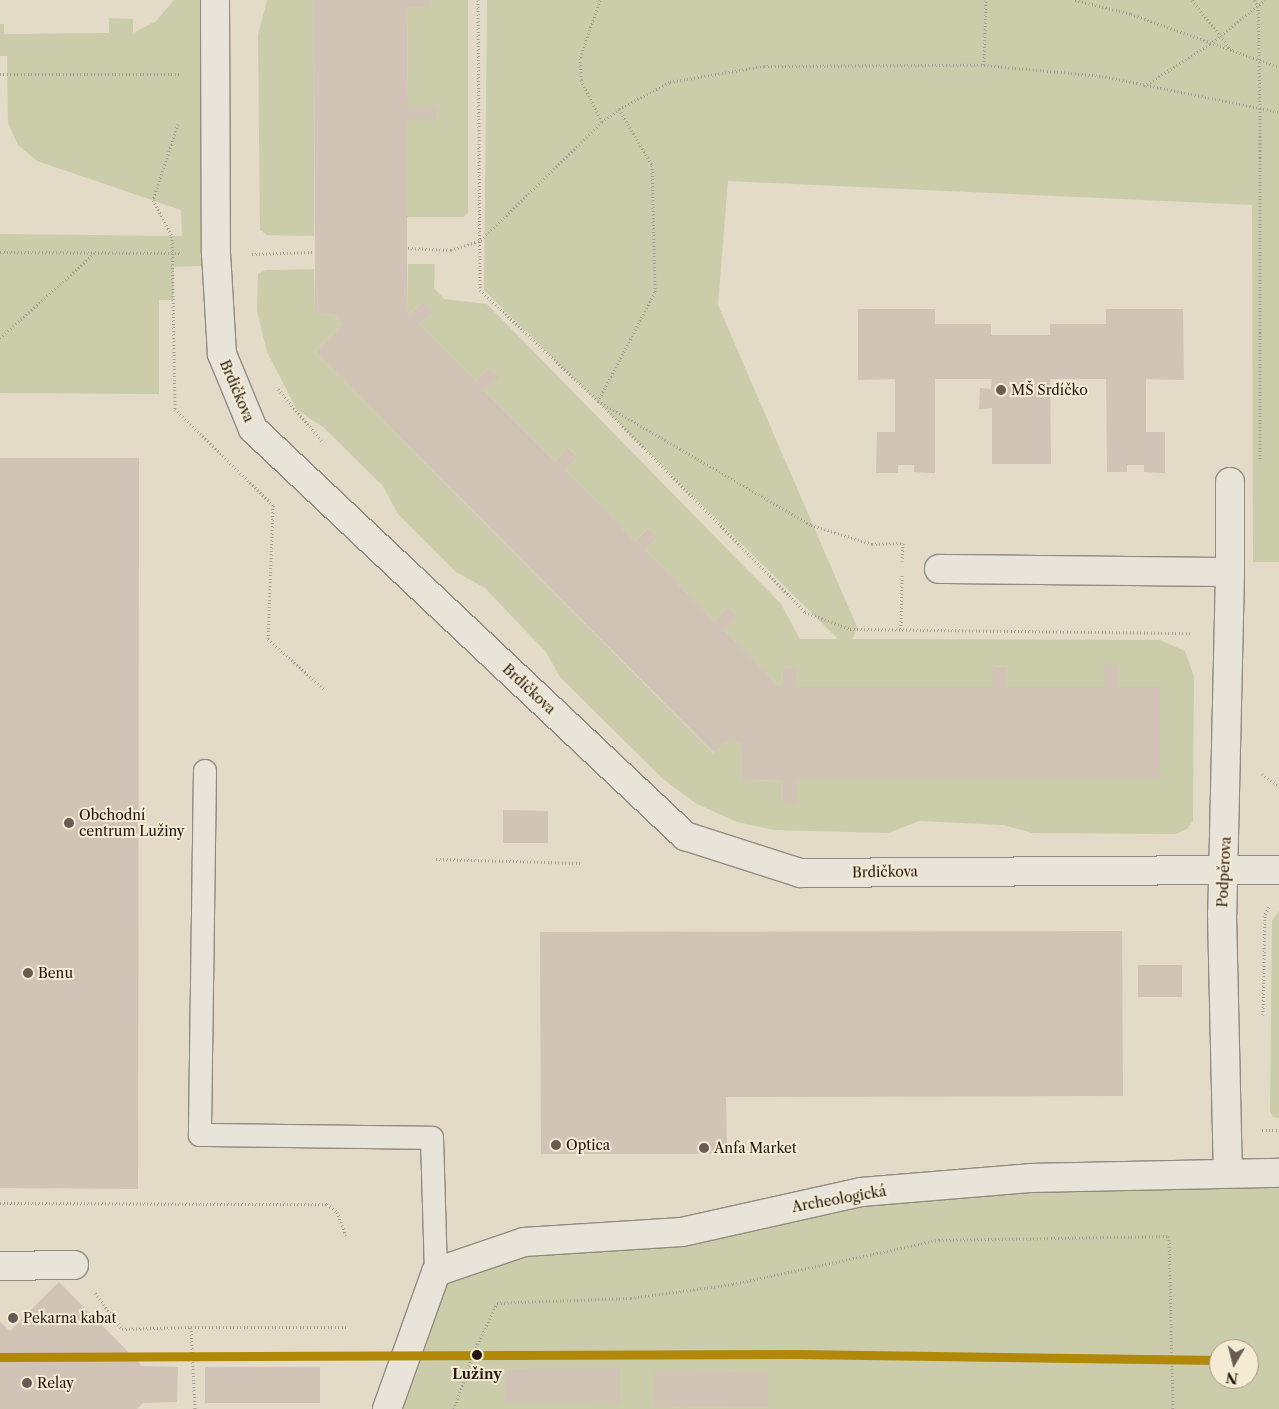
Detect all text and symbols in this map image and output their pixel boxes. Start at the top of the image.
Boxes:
street label: Brdičkova [216,357,258,425]
place label: MŠ Srdíčko [1011,382,1088,398]
marker: MŠ Srdíčko [995,384,1007,396]
street label: Brdičkova [499,660,559,718]
place label: Obchodní centrum Lužiny [79,807,185,840]
marker: Obchodní centrum Lužiny [63,817,75,829]
street label: Podpěrova [1214,836,1234,908]
street label: Brdičkova [852,863,918,881]
place label: Benu [38,965,73,981]
marker: Benu [22,967,34,979]
place label: Optica [566,1137,610,1153]
marker: Optica [550,1139,562,1151]
place label: Anfa Market [714,1140,797,1156]
marker: Anfa Market [698,1142,710,1154]
street label: Archeologická [790,1182,888,1216]
place label: Pekarna kabat [23,1310,117,1326]
marker: Pekarna kabat [7,1312,19,1324]
north arrow [1209,1339,1259,1389]
marker: Lužiny [468,1346,486,1364]
place label: Lužiny [452,1366,502,1382]
text: N [1225,1368,1239,1388]
place label: Relay [37,1375,74,1391]
marker: Relay [21,1377,33,1389]

